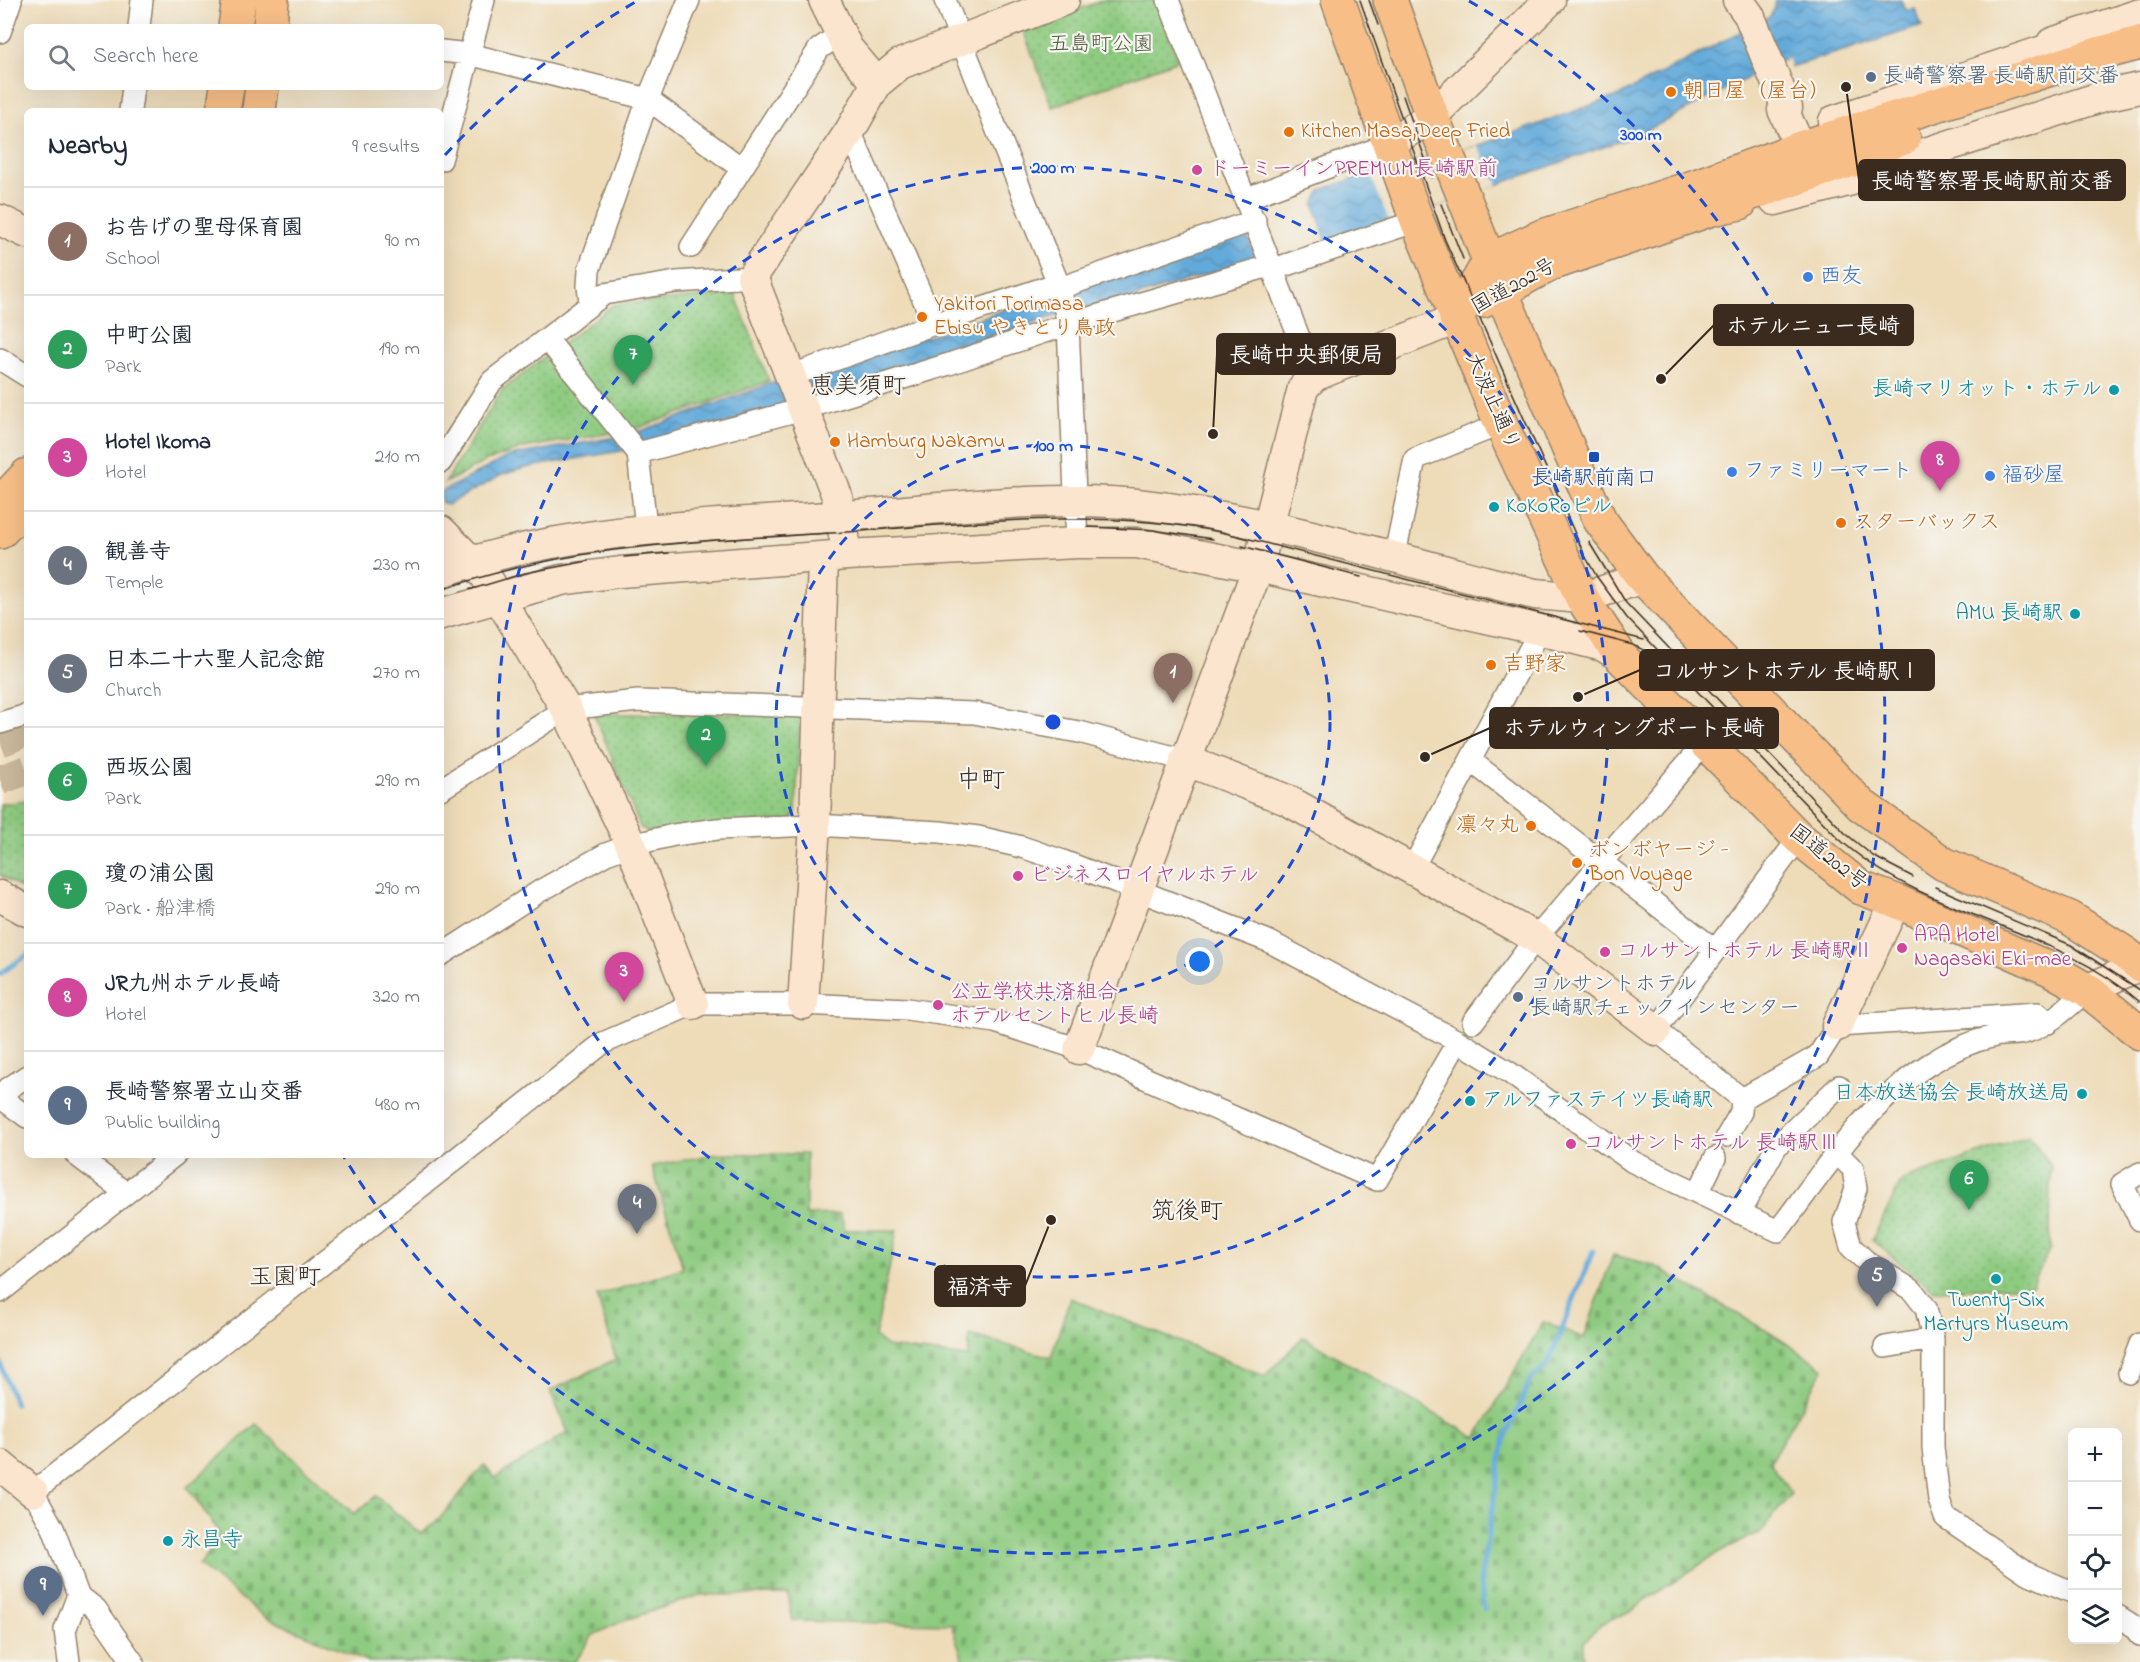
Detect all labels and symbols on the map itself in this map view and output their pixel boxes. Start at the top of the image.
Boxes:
park label: 五島町公園 [1049,30,1154,60]
place label: 長崎警察署 長崎駅前交番 [1883,62,2119,92]
marker: 長崎警察署 長崎駅前交番 [1864,70,1878,84]
place label: 朝日屋（屋台） [1683,77,1830,107]
marker: 朝日屋（屋台） [1664,85,1678,99]
place label: Kitchen Masa,Deep Fried [1301,117,1511,147]
text: 300 m [1619,123,1662,149]
marker: Kitchen Masa,Deep Fried [1282,125,1296,139]
place label: ドーミーインPREMIUM長崎駅前 [1209,155,1498,185]
text: 200 m [1031,156,1075,182]
callout: 長崎警察署長崎駅前交番 [1859,160,2125,200]
marker: ドーミーインPREMIUM長崎駅前 [1190,163,1204,177]
text: 長崎警察署長崎駅前交番 [1871,167,2113,199]
street label: 国道202号 [1466,251,1562,323]
place label: 西友 [1820,262,1862,292]
marker: 西友 [1801,270,1815,284]
place label: Yakitori Torimasa Ebisu やきとり鳥政 [934,290,1115,344]
callout: ホテルニュー長崎 [1714,305,1913,345]
marker: Yakitori Torimasa Ebisu やきとり鳥政 [915,310,929,324]
text: ホテルニュー長崎 [1726,312,1900,344]
callout: 長崎中央郵便局 [1217,334,1395,374]
pin: 7 [614,336,652,385]
text: 長崎中央郵便局 [1229,341,1383,373]
street label: 大波止通り [1457,348,1527,456]
district label: 恵美須町 [810,370,906,405]
place label: 長崎マリオット・ホテル [1872,375,2102,405]
marker: 長崎マリオット・ホテル [2107,383,2121,397]
place label: Hamburg Nakamu [847,427,1005,459]
text: 100 m [1033,434,1073,460]
marker: Hamburg Nakamu [828,435,842,449]
pin: 8 [1920,442,1960,491]
marker: 長崎駅前南口 [1587,450,1601,464]
place label: ファミリーマート [1744,457,1912,487]
place label: 福砂屋 [2002,461,2065,491]
place label: 長崎駅前南口 [1531,464,1657,494]
marker: ファミリーマート [1725,465,1739,479]
marker: 福砂屋 [1983,469,1997,483]
place label: KoKoRoビル [1506,492,1612,522]
marker: KoKoRoビル [1487,500,1501,514]
place label: スターバックス [1853,508,2000,538]
marker: スターバックス [1834,516,1848,530]
place label: AMU 長崎駅 [1956,599,2063,629]
marker: AMU 長崎駅 [2068,607,2082,621]
place label: 吉野家 [1503,650,1566,680]
callout: コルサントホテル 長崎駅Ⅰ [1640,650,1934,690]
pin: 1 [1154,654,1192,703]
text: コルサントホテル 長崎駅Ⅰ [1653,657,1921,689]
marker: 吉野家 [1484,658,1498,672]
callout: ホテルウィングポート長崎 [1490,708,1778,748]
centre of rings [1043,712,1063,732]
text: ホテルウィングポート長崎 [1503,714,1765,746]
pin: 2 [686,716,726,766]
district label: 中町 [957,764,1005,799]
place label: 凛々丸 [1456,811,1519,841]
street label: 国道202号 [1782,818,1874,898]
marker: 凛々丸 [1524,819,1538,833]
place label: ボンボヤージ - Bon Voyage [1588,836,1729,892]
marker: ボンボヤージ - Bon Voyage [1570,856,1584,870]
place label: ビジネスロイヤルホテル [1030,861,1259,891]
marker: ビジネスロイヤルホテル [1011,869,1025,883]
place label: APA Hotel Nagasaki Eki-mae [1914,921,2072,977]
place label: コルサントホテル 長崎駅Ⅱ [1617,937,1873,967]
marker: APA Hotel Nagasaki Eki-mae [1895,941,1909,955]
marker: コルサントホテル 長崎駅Ⅱ [1598,945,1612,959]
your location [1185,947,1214,976]
pin: 3 [604,952,644,1002]
place label: コルサントホテル 長崎駅チェックインセンター [1530,970,1800,1024]
place label: 公立学校共済組合 ホテルセントヒル長崎 [950,978,1159,1032]
marker: コルサントホテル 長崎駅チェックインセンター [1511,990,1525,1004]
marker: 公立学校共済組合 ホテルセントヒル長崎 [931,998,945,1012]
place label: 日本放送協会 長崎放送局 [1834,1079,2070,1109]
place label: アルファステイツ長崎駅 [1482,1086,1713,1116]
marker: 日本放送協会 長崎放送局 [2075,1087,2089,1101]
marker: アルファステイツ長崎駅 [1463,1094,1477,1108]
place label: コルサントホテル 長崎駅Ⅲ [1583,1129,1839,1159]
marker: コルサントホテル 長崎駅Ⅲ [1564,1137,1578,1151]
pin: 6 [1950,1160,1988,1210]
pin: 4 [618,1184,656,1234]
district label: 筑後町 [1151,1195,1223,1230]
pin: 5 [1858,1258,1896,1307]
district label: 玉園町 [249,1261,321,1296]
callout: 福済寺 [935,1266,1025,1306]
marker: Twenty-Six Martyrs Museum [1989,1272,2003,1286]
text: 福済寺 [947,1273,1013,1305]
place label: Twenty-Six Martyrs Museum [1924,1286,2068,1342]
place label: 永昌寺 [180,1526,243,1556]
marker: 永昌寺 [161,1534,175,1548]
pin: 9 [24,1566,63,1616]

